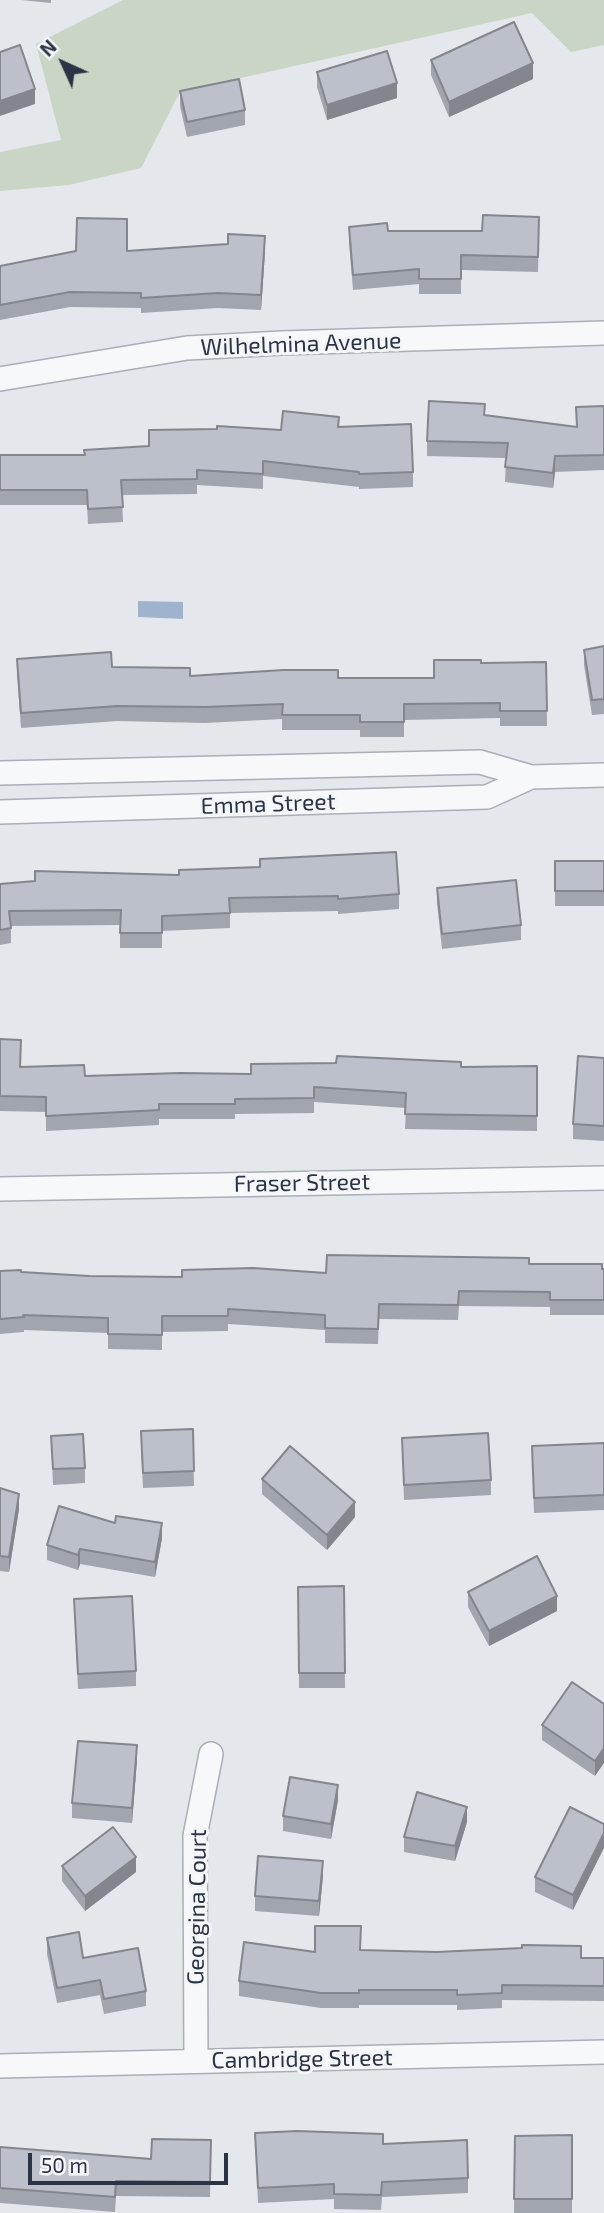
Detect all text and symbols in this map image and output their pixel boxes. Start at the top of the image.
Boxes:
north arrow [28,28,98,98]
text: N [35,35,61,61]
street label: Wilhelmina Avenue [200,327,402,361]
street label: Emma Street [200,788,336,820]
street label: Fraser Street [234,1168,370,1198]
street label: Georgina Court [182,1829,212,1985]
street label: Cambridge Street [211,2044,393,2074]
scale bar [32,2140,231,2184]
text: 50 m [41,2152,88,2177]

